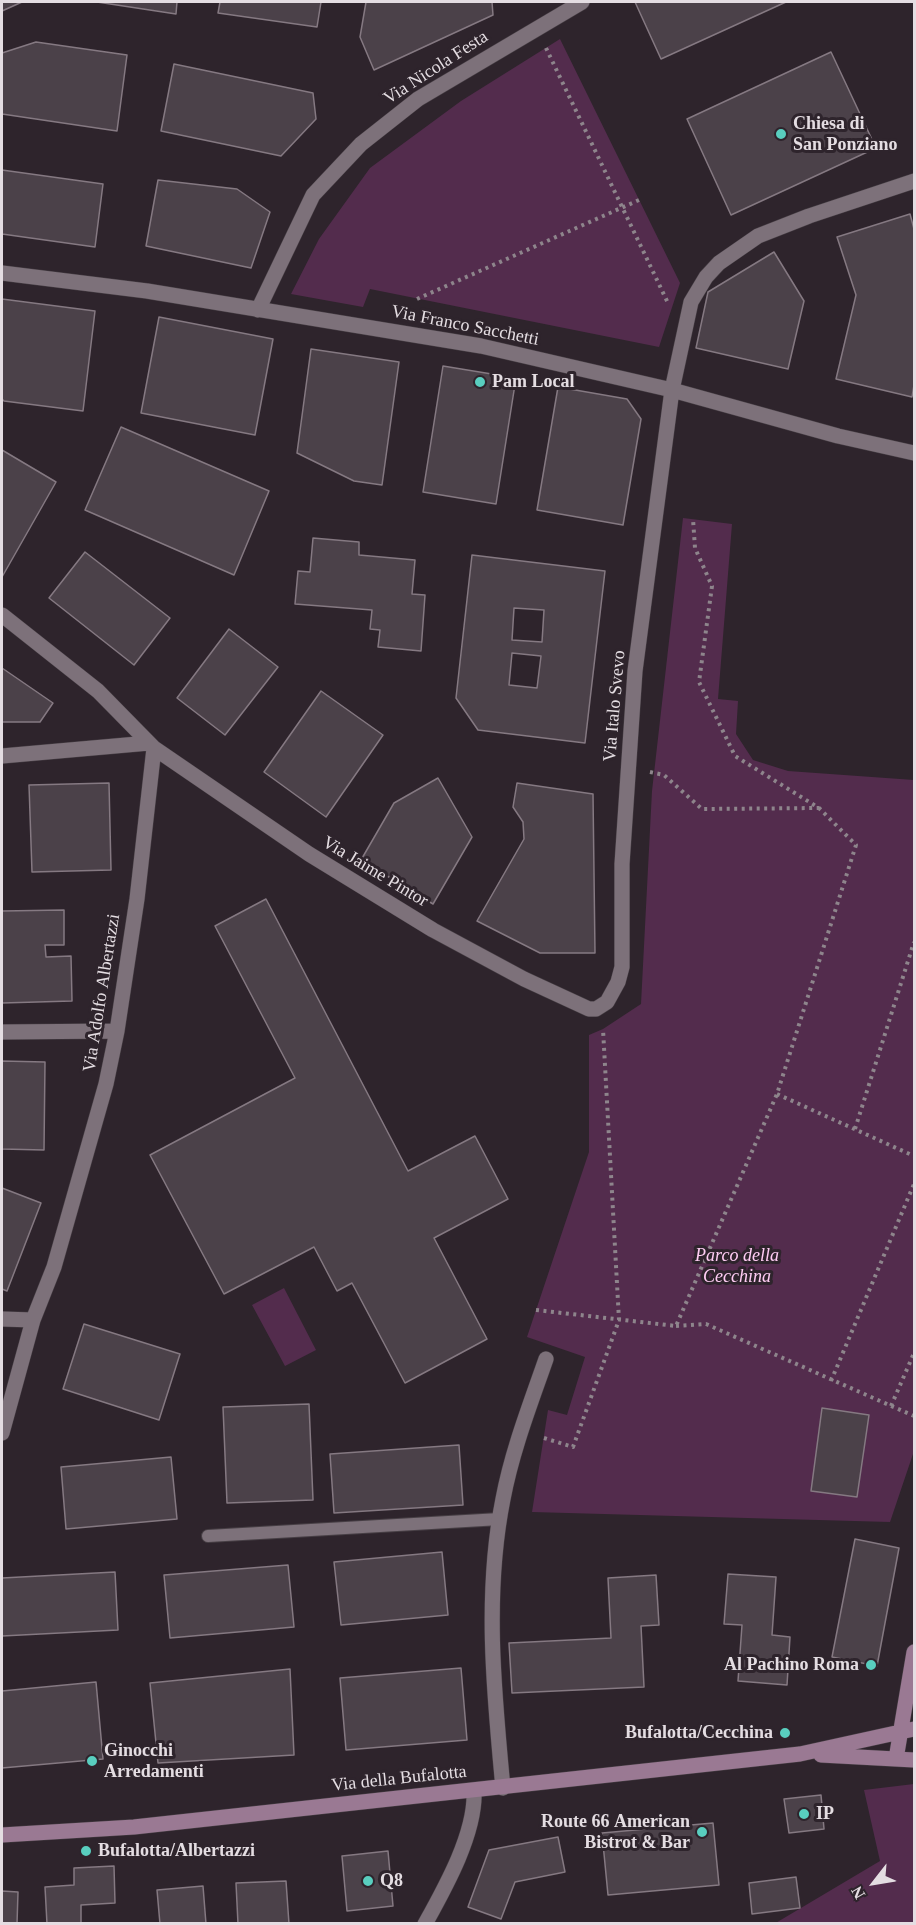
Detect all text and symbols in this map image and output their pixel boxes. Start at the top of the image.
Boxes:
street label: Via Nicola Festa [380,26,492,110]
place label: Chiesa di San Ponziano [793,113,898,156]
marker: Chiesa di San Ponziano [774,127,788,141]
street label: Via Franco Sacchetti [389,301,541,351]
place label: Pam Local [492,371,574,393]
marker: Pam Local [473,375,487,389]
street label: Via Italo Svevo [599,649,631,763]
street label: Via Jaime Pintor [318,832,432,912]
street label: Via Adolfo Albertazzi [79,912,125,1074]
park label: Parco della Cecchina [695,1245,779,1288]
place label: Al Pachino Roma [724,1654,859,1676]
marker: Al Pachino Roma [864,1658,878,1672]
place label: Bufalotta/Cecchina [625,1722,773,1744]
marker: Bufalotta/Cecchina [778,1726,792,1740]
place label: Ginocchi Arredamenti [104,1740,204,1782]
marker: Ginocchi Arredamenti [85,1754,99,1768]
street label: Via della Bufalotta [330,1761,468,1797]
place label: IP [816,1803,834,1825]
marker: IP [797,1807,811,1821]
place label: Route 66 American Bistrot & Bar [541,1811,690,1854]
marker: Route 66 American Bistrot & Bar [695,1825,709,1839]
place label: Bufalotta/Albertazzi [98,1840,255,1862]
marker: Bufalotta/Albertazzi [79,1844,93,1858]
north arrow [844,1853,904,1913]
place label: Q8 [380,1870,403,1892]
marker: Q8 [361,1874,375,1888]
text: N [848,1883,868,1902]

